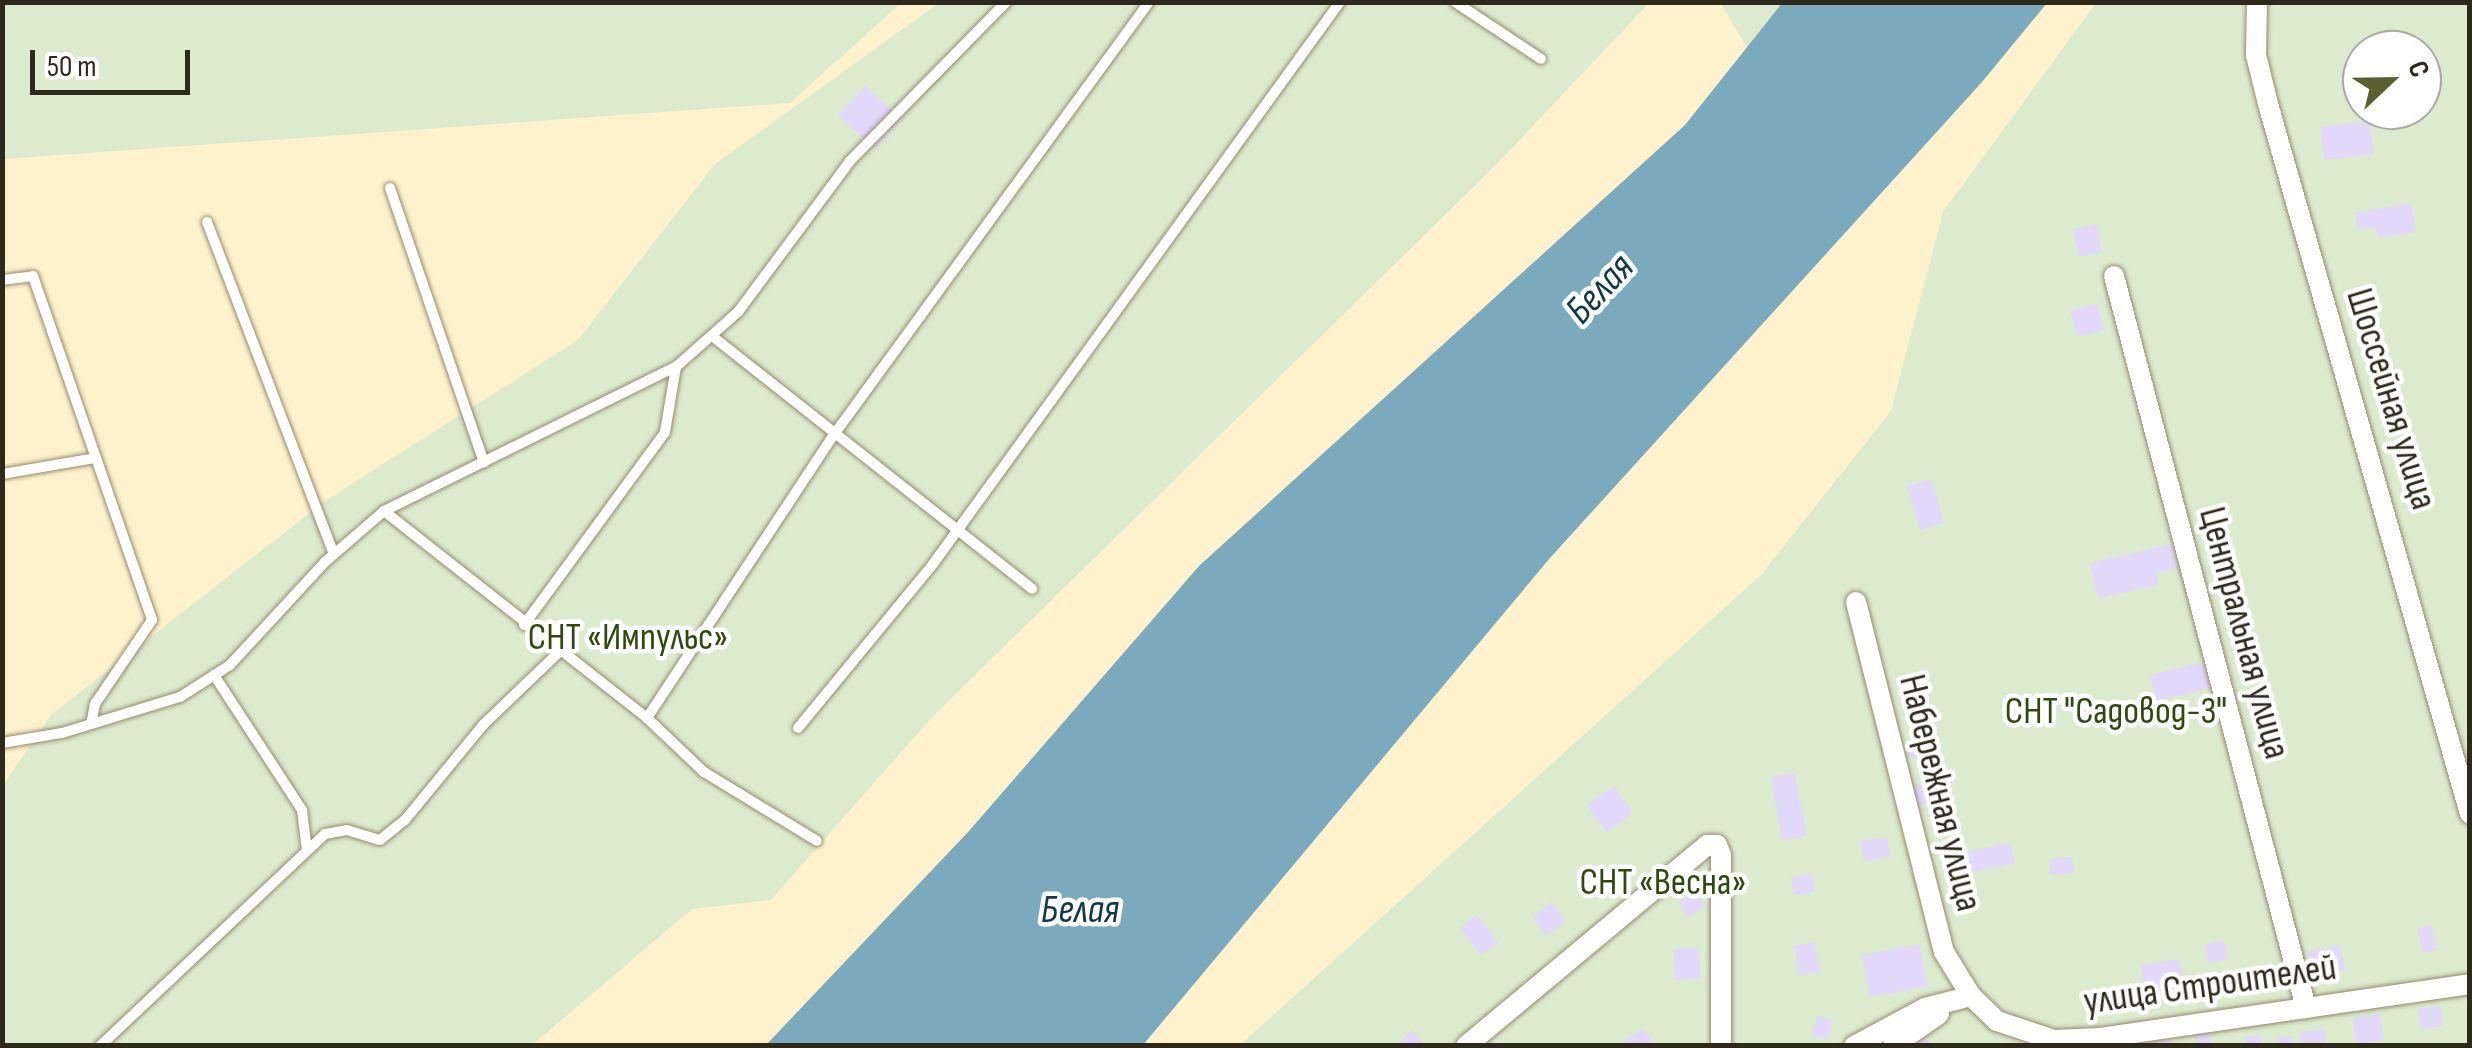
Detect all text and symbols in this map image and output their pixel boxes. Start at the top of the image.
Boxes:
scale bar [35,30,195,92]
north arrow [2342,30,2442,130]
text: 50 m [47,49,96,85]
text: С [2400,56,2436,82]
water label: Белая [1556,244,1644,334]
street label: Шоссейная улица [2336,283,2446,515]
street label: Центральная улица [2189,502,2299,764]
park label: СНТ «Импульс» [528,615,728,661]
street label: Набережная улица [1889,670,1991,916]
park label: СНТ "Садовод-3" [2005,689,2227,735]
park label: СНТ «Весна» [1580,860,1746,906]
water label: Белая [1041,886,1119,934]
street label: улица Строителей [2081,945,2339,1025]

